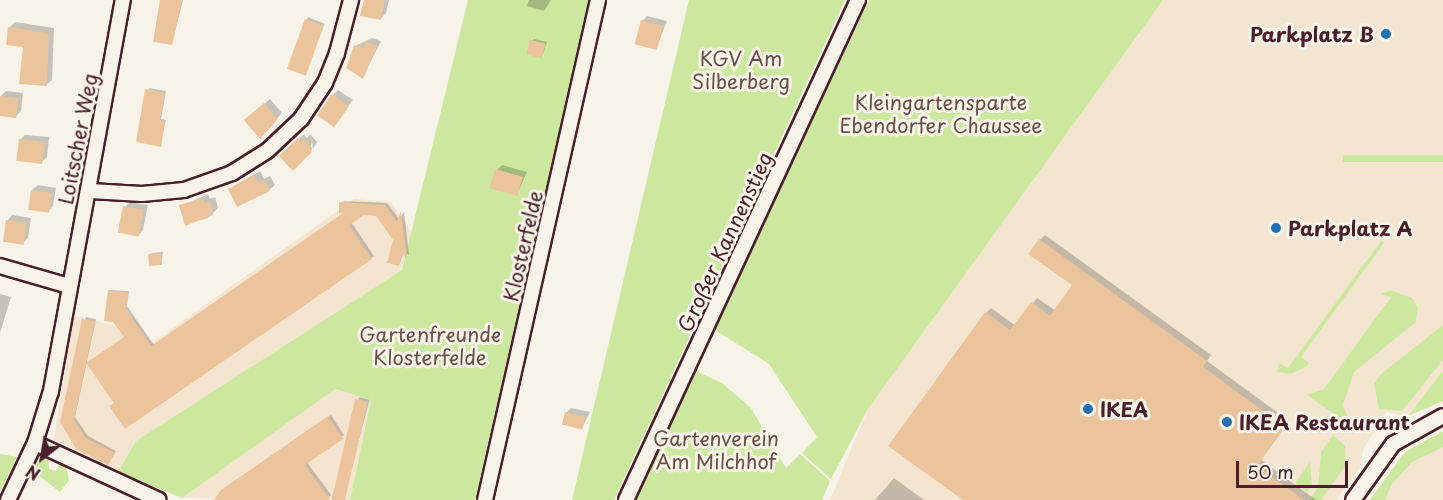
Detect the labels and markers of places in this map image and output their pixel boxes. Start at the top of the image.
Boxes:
place label: Parkplatz B [1251,22,1374,46]
marker: Parkplatz B [1379,27,1393,41]
place label: Parkplatz A [1288,216,1413,240]
marker: Parkplatz A [1269,221,1283,235]
place label: IKEA [1100,397,1148,421]
marker: IKEA [1081,402,1095,416]
place label: IKEA Restaurant [1239,410,1409,434]
marker: IKEA Restaurant [1220,415,1234,429]

